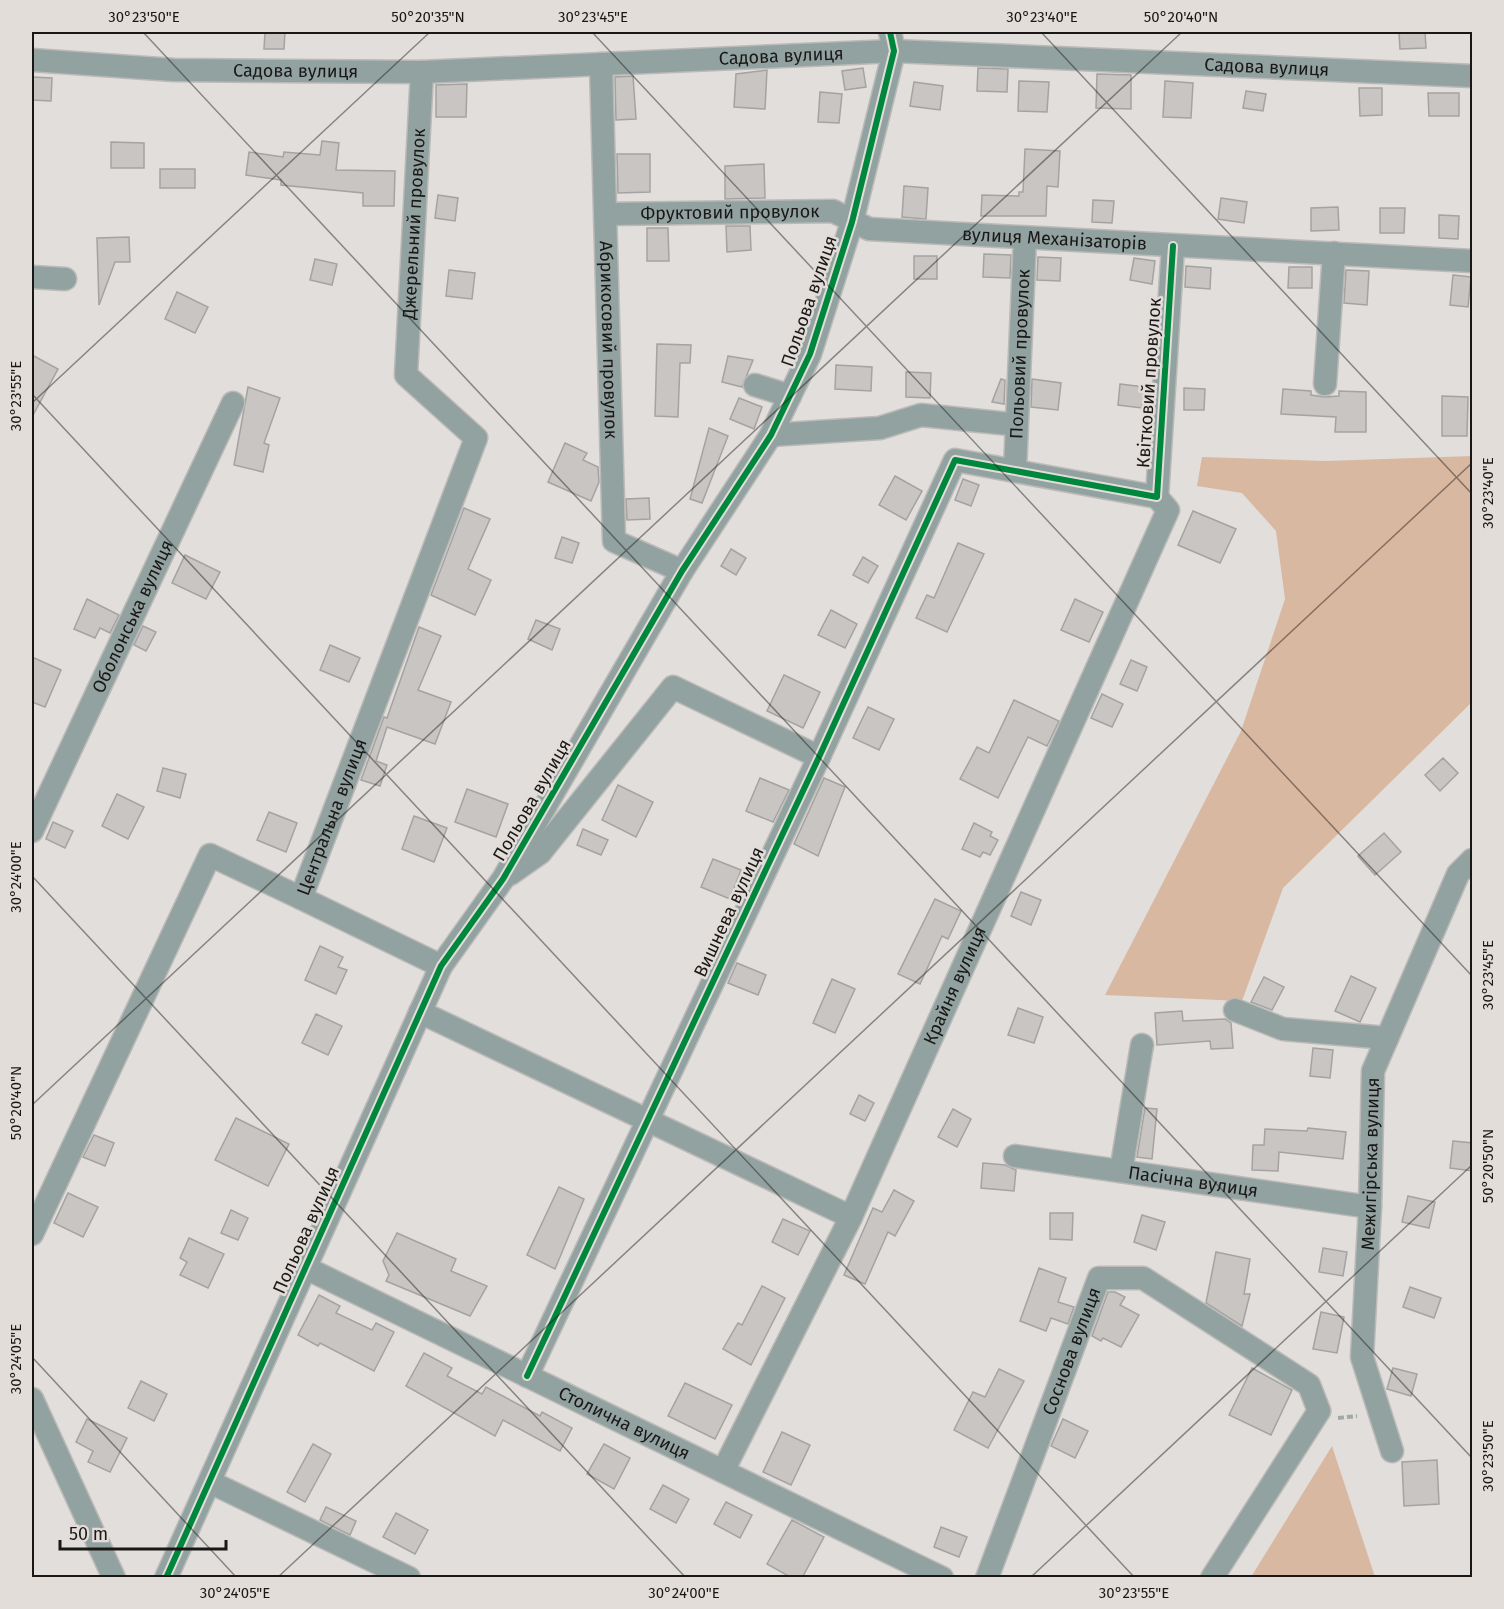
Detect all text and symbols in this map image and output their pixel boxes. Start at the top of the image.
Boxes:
text: 30°23'50"E [108,8,180,26]
text: 50°20'35"N [391,8,465,26]
text: 30°23'45"E [558,8,628,26]
text: 30°23'40"E [1006,8,1078,26]
text: 50°20'40"N [1144,8,1218,26]
street label: Садова вулиця [718,42,844,70]
street label: Садова вулиця [1204,53,1330,81]
street label: Садова вулиця [233,59,358,82]
street label: Джерельний провулок [398,127,430,321]
street label: Фруктовий провулок [640,200,820,225]
street label: вулиця Механізаторів [961,223,1147,255]
street label: Польова вулиця [776,232,842,370]
street label: Абрикосовий провулок [595,241,622,440]
street label: Польовий провулок [1005,268,1035,439]
street label: Квітковий провулок [1132,296,1166,469]
text: 30°23'55"E [7,361,25,431]
text: 30°23'40"E [1479,457,1497,529]
street label: Оболонська вулиця [87,536,178,697]
street label: Польова вулиця [488,735,576,865]
street label: Центральна вулиця [292,736,372,899]
text: 30°24'00"E [7,841,25,913]
street label: Вишнева вулиця [689,843,769,981]
street label: Крайня вулиця [919,923,991,1048]
text: 30°23'45"E [1479,940,1497,1010]
text: 50°20'40"N [7,1066,25,1140]
street label: Межигірська вулиця [1357,1077,1384,1251]
text: 50°20'50"N [1479,1129,1497,1203]
street label: Пасічна вулиця [1127,1161,1260,1202]
street label: Польова вулиця [268,1163,344,1297]
street label: Соснова вулиця [1038,1284,1106,1418]
text: 30°24'05"E [7,1324,25,1394]
street label: Столична вулиця [555,1382,694,1464]
text: 30°23'50"E [1479,1420,1497,1492]
scale bar [60,1513,226,1551]
text: 50 m [69,1523,108,1545]
text: 30°24'05"E [200,1584,270,1602]
text: 30°24'00"E [648,1584,720,1602]
text: 30°23'55"E [1099,1584,1169,1602]

